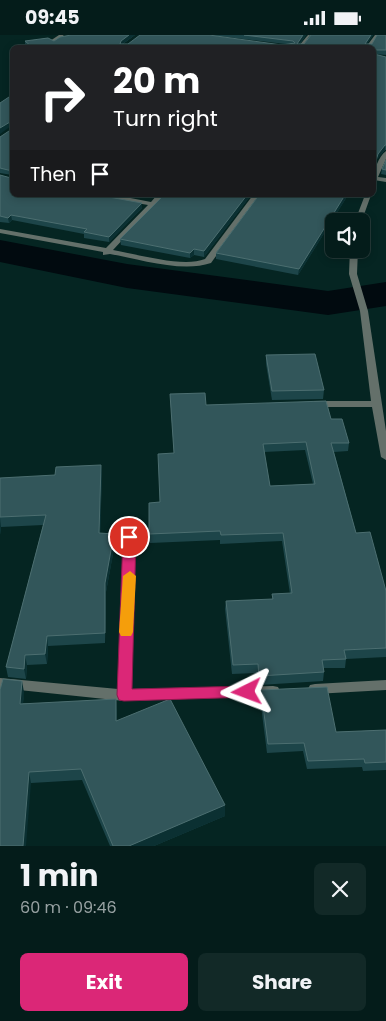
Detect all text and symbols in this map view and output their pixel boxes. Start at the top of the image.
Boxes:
text: 09:45 [25,4,80,31]
text: 20 m [113,56,200,105]
icon: right [30,65,95,130]
text: Turn right [113,103,218,134]
icon: arrive [86,160,114,188]
text: Then [30,161,76,188]
map controls [325,213,370,258]
button: sound [325,213,370,258]
pin [108,516,150,558]
icon: arrive [115,523,143,551]
position arrow [220,665,272,717]
text: 1 min [20,854,98,897]
button: close [314,863,366,915]
text: 60 m · 09:46 [20,896,117,919]
button: Exit [20,953,188,1011]
button: Share [198,953,366,1011]

